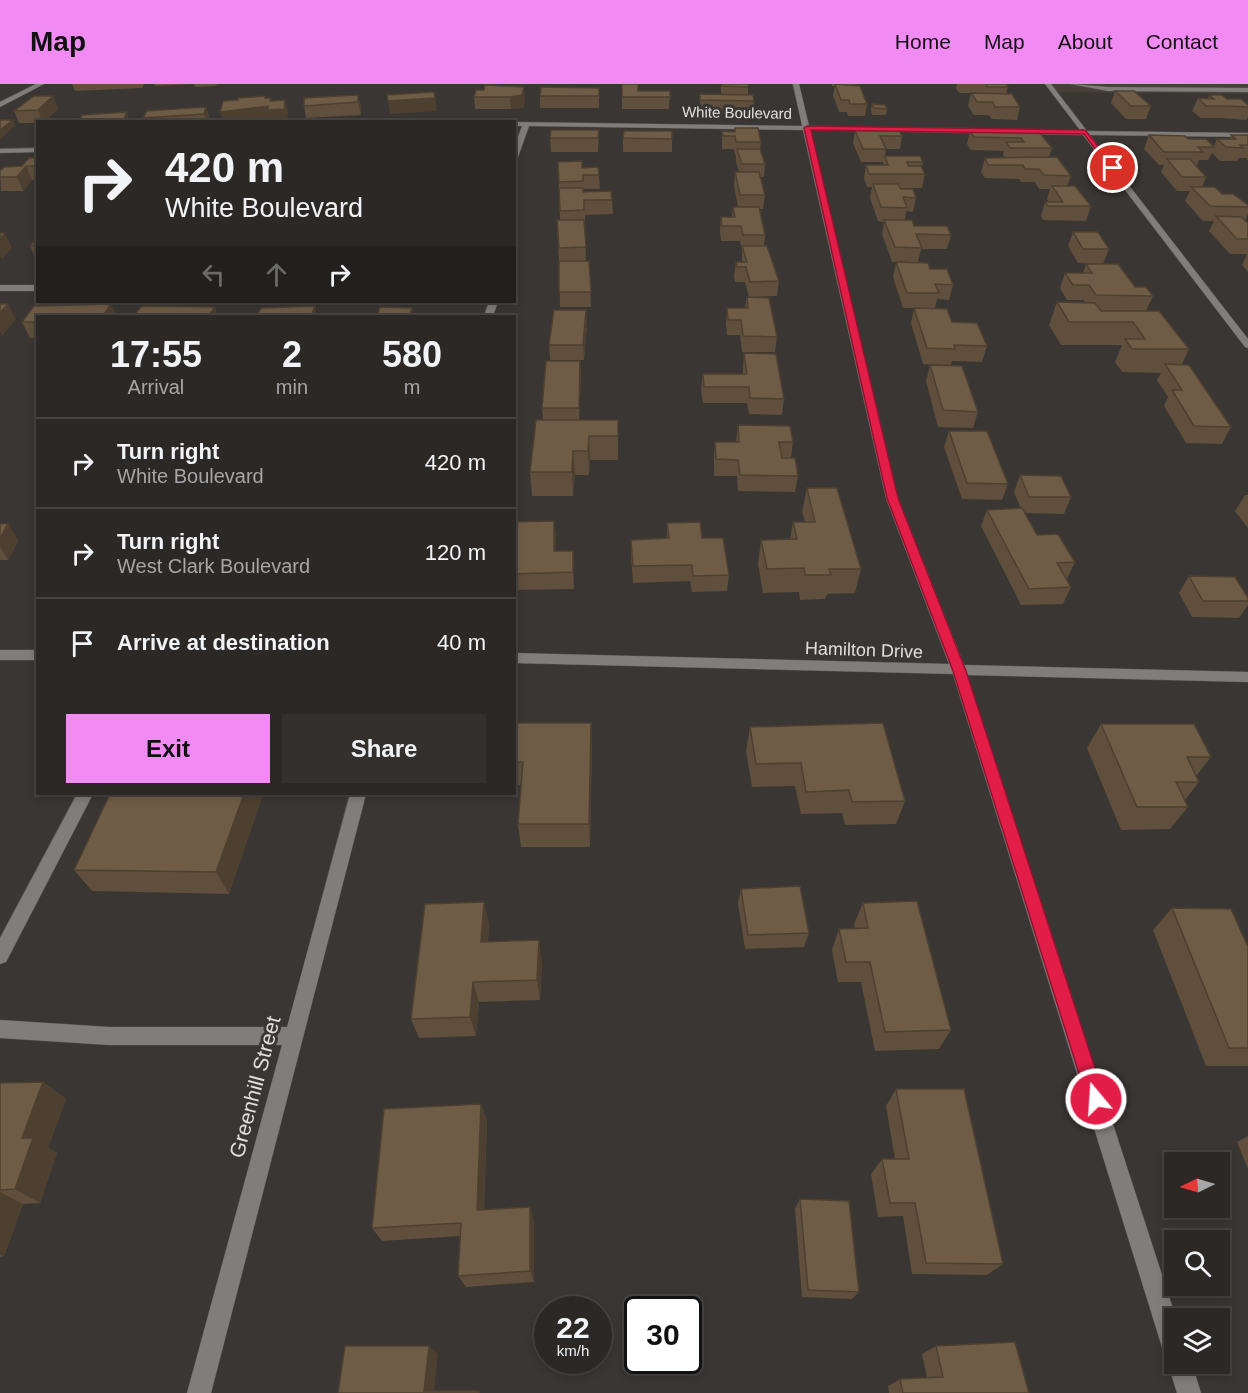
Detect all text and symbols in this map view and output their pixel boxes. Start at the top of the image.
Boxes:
text: Map [30,26,86,57]
text: Home [895,30,951,53]
text: Map [984,30,1025,53]
text: About [1058,30,1113,53]
text: Contact [1146,30,1218,53]
street label: White Boulevard [682,103,792,122]
pin [1087,142,1138,193]
icon: right [66,144,144,222]
text: 420 m [165,144,284,191]
icon: arrive [1096,151,1129,184]
text: White Boulevard [165,193,363,223]
icon: left [197,258,230,291]
icon: ahead [260,258,293,291]
icon: right [323,258,356,291]
text: 17:55 [110,334,202,375]
text: 2 [282,334,302,375]
text: 580 [382,334,442,375]
text: Arrival [128,376,184,398]
text: min [276,376,308,398]
text: m [404,376,420,398]
text: Turn right [117,439,219,464]
icon: right [66,447,99,480]
text: 420 m [425,450,486,475]
text: White Boulevard [117,465,264,487]
text: Turn right [117,529,219,554]
icon: right [66,537,99,570]
text: 120 m [425,540,486,565]
text: West Clark Boulevard [117,555,310,577]
icon: arrive [66,627,99,660]
text: Arrive at destination [117,630,330,655]
text: 40 m [437,630,486,655]
street label: Hamilton Drive [805,638,923,662]
button: Exit [66,714,270,783]
button: Share [282,714,486,783]
street label: Greenhill Street [225,1013,285,1160]
position arrow [1064,1067,1128,1131]
north arrow [1164,1152,1230,1218]
map controls [1164,1152,1230,1374]
button: search [1164,1230,1230,1296]
speed limit sign: 30 [624,1296,702,1374]
button: layers [1164,1308,1230,1374]
text: 22 [556,1311,590,1344]
text: km/h [557,1342,589,1359]

